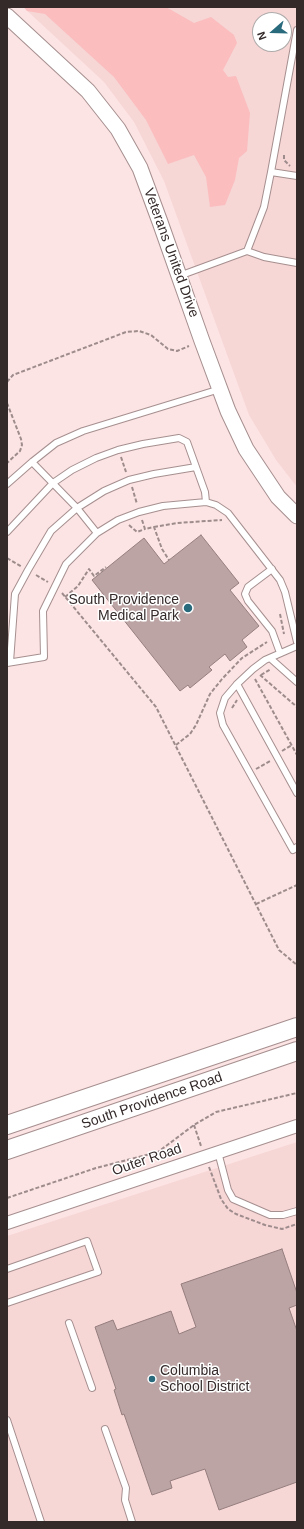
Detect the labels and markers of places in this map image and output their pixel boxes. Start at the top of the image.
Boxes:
place label: South Providence Medical Park [68,592,179,624]
marker: South Providence Medical Park [182,602,194,614]
place label: Columbia School District [160,1363,249,1396]
marker: Columbia School District [147,1374,157,1384]

